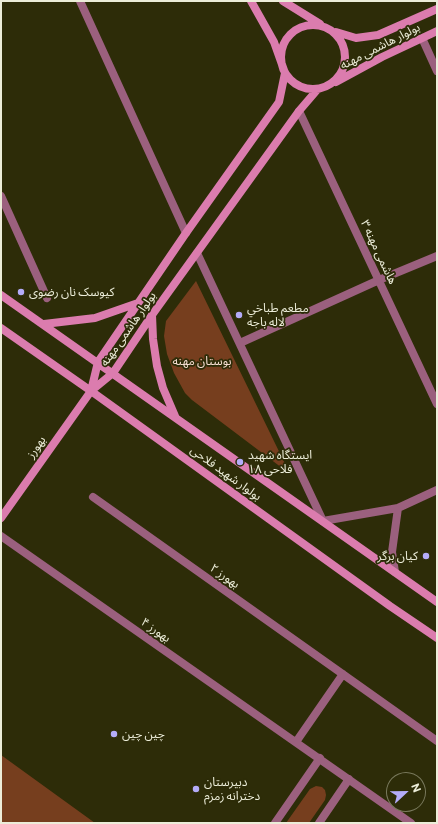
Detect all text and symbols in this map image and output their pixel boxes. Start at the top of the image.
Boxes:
street label: بولوار هاشمی مهنه [338,20,422,72]
street label: هاشمی مهنه ۳ [358,218,400,286]
place label: کیوسک نان رضوی [29,285,114,299]
marker: کیوسک نان رضوی [16,287,26,297]
street label: بولوار هاشمی مهنه [97,289,159,369]
place label: مطعم طباخي لاله باجه [247,301,309,329]
marker: مطعم طباخي لاله باجه [234,310,244,320]
park label: بوستان مهنه [172,354,232,368]
street label: بهورز [23,433,49,461]
street label: بولوار شهید فلاحی [188,442,264,504]
place label: ایستگاه شهید فلاحی ۱۸ [248,448,312,476]
marker: ایستگاه شهید فلاحی ۱۸ [235,457,245,467]
place label: کیان برگر [377,549,418,563]
marker: کیان برگر [421,551,431,561]
street label: بهورز ۲ [207,561,243,591]
street label: بهورز ۴ [138,615,174,645]
place label: چین چین [122,727,165,741]
marker: چین چین [109,729,119,739]
north arrow [386,772,426,812]
place label: دبیرستان دخترانه زمزم [204,775,260,803]
text: N [409,781,424,794]
marker: دبیرستان دخترانه زمزم [191,784,201,794]

